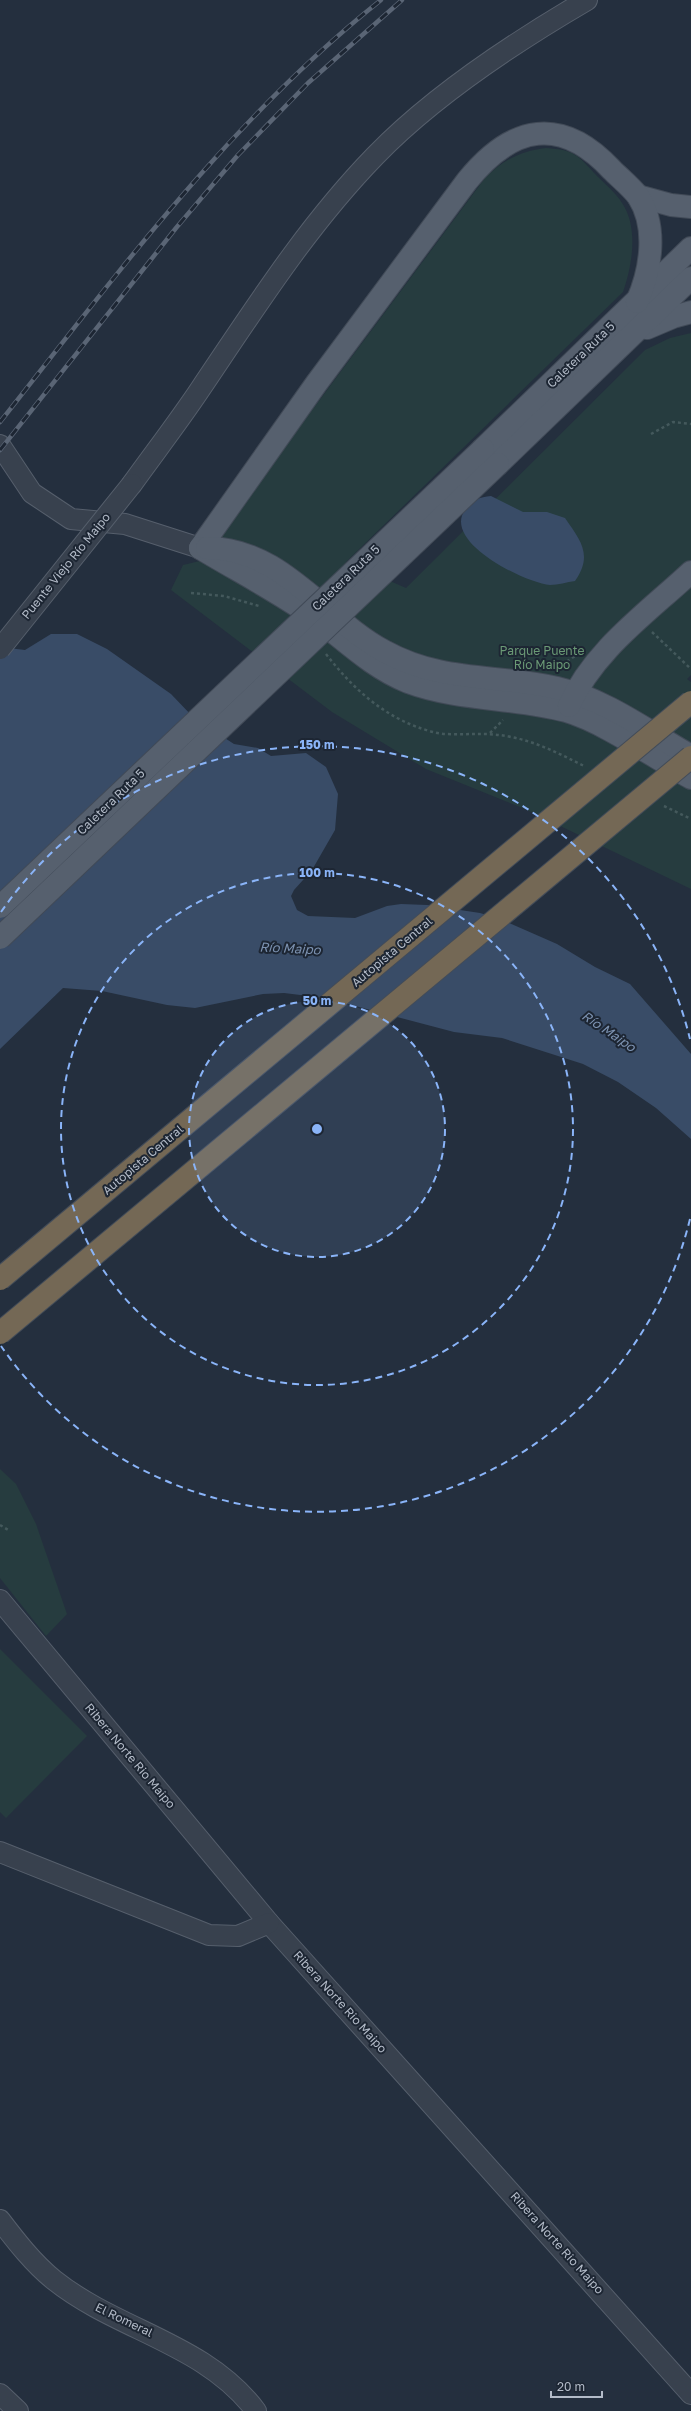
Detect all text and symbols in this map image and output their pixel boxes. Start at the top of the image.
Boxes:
street label: Caletera Ruta 5 [544,319,618,391]
street label: Puente Viejo Río Maipo [18,510,113,622]
street label: Caletera Ruta 5 [309,542,383,614]
park label: Parque Puente Río Maipo [500,643,584,672]
text: 150 m [300,737,334,752]
street label: Caletera Ruta 5 [74,766,148,838]
text: 100 m [299,865,335,880]
street label: Autopista Central [348,913,435,990]
water label: Río Maipo [259,938,322,958]
text: 50 m [303,993,331,1008]
water label: Río Maipo [579,1007,640,1055]
street label: Autopista Central [99,1121,186,1198]
centre of rings [310,1122,324,1136]
street label: Ribera Norte Rio Maipo [82,1700,179,1811]
street label: Ribera Norte Rio Maipo [290,1947,390,2056]
street label: Ribera Norte Rio Maipo [507,2188,607,2297]
street label: El Romeral [93,2299,156,2340]
scale bar [551,2373,602,2399]
text: 20 m [557,2379,585,2394]

